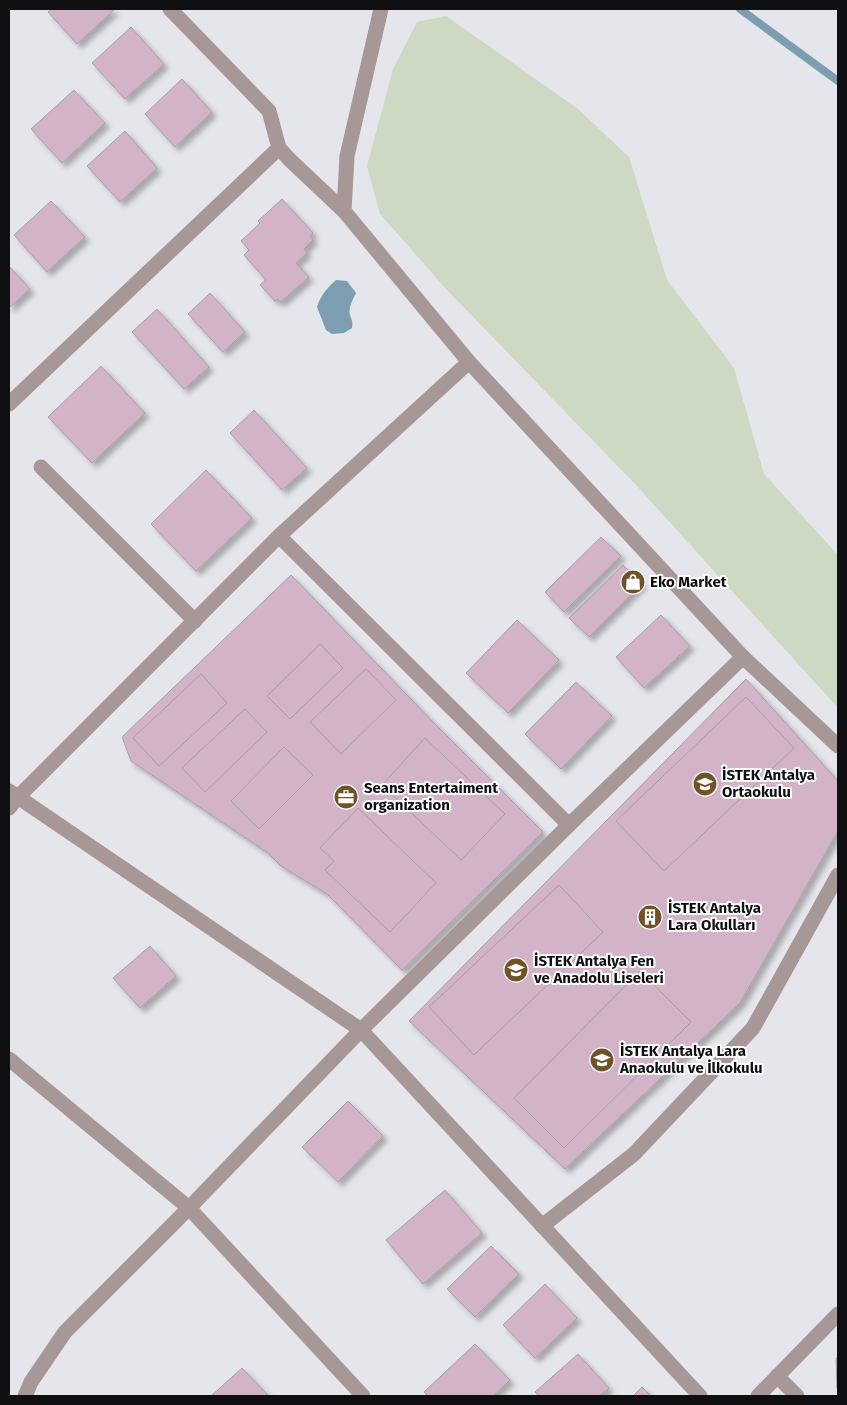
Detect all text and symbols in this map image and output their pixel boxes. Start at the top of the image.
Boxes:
shop icon: Eko Market [620,569,646,595]
place label: Eko Market [650,573,727,591]
place label: İSTEK Antalya Ortaokulu [722,766,815,801]
school or university icon: İSTEK Antalya Ortaokulu [692,771,718,797]
place label: Seans Entertaiment organization [364,779,498,814]
office icon: Seans Entertaiment organization [333,784,359,810]
place label: İSTEK Antalya Lara Okulları [668,899,761,934]
building icon: İSTEK Antalya Lara Okulları [637,904,663,930]
place label: İSTEK Antalya Fen ve Anadolu Liseleri [533,952,664,987]
school or university icon: İSTEK Antalya Fen ve Anadolu Liseleri [503,957,529,983]
place label: İSTEK Antalya Lara Anaokulu ve İlkokulu [619,1042,763,1077]
school or university icon: İSTEK Antalya Lara Anaokulu ve İlkokulu [589,1047,615,1073]

